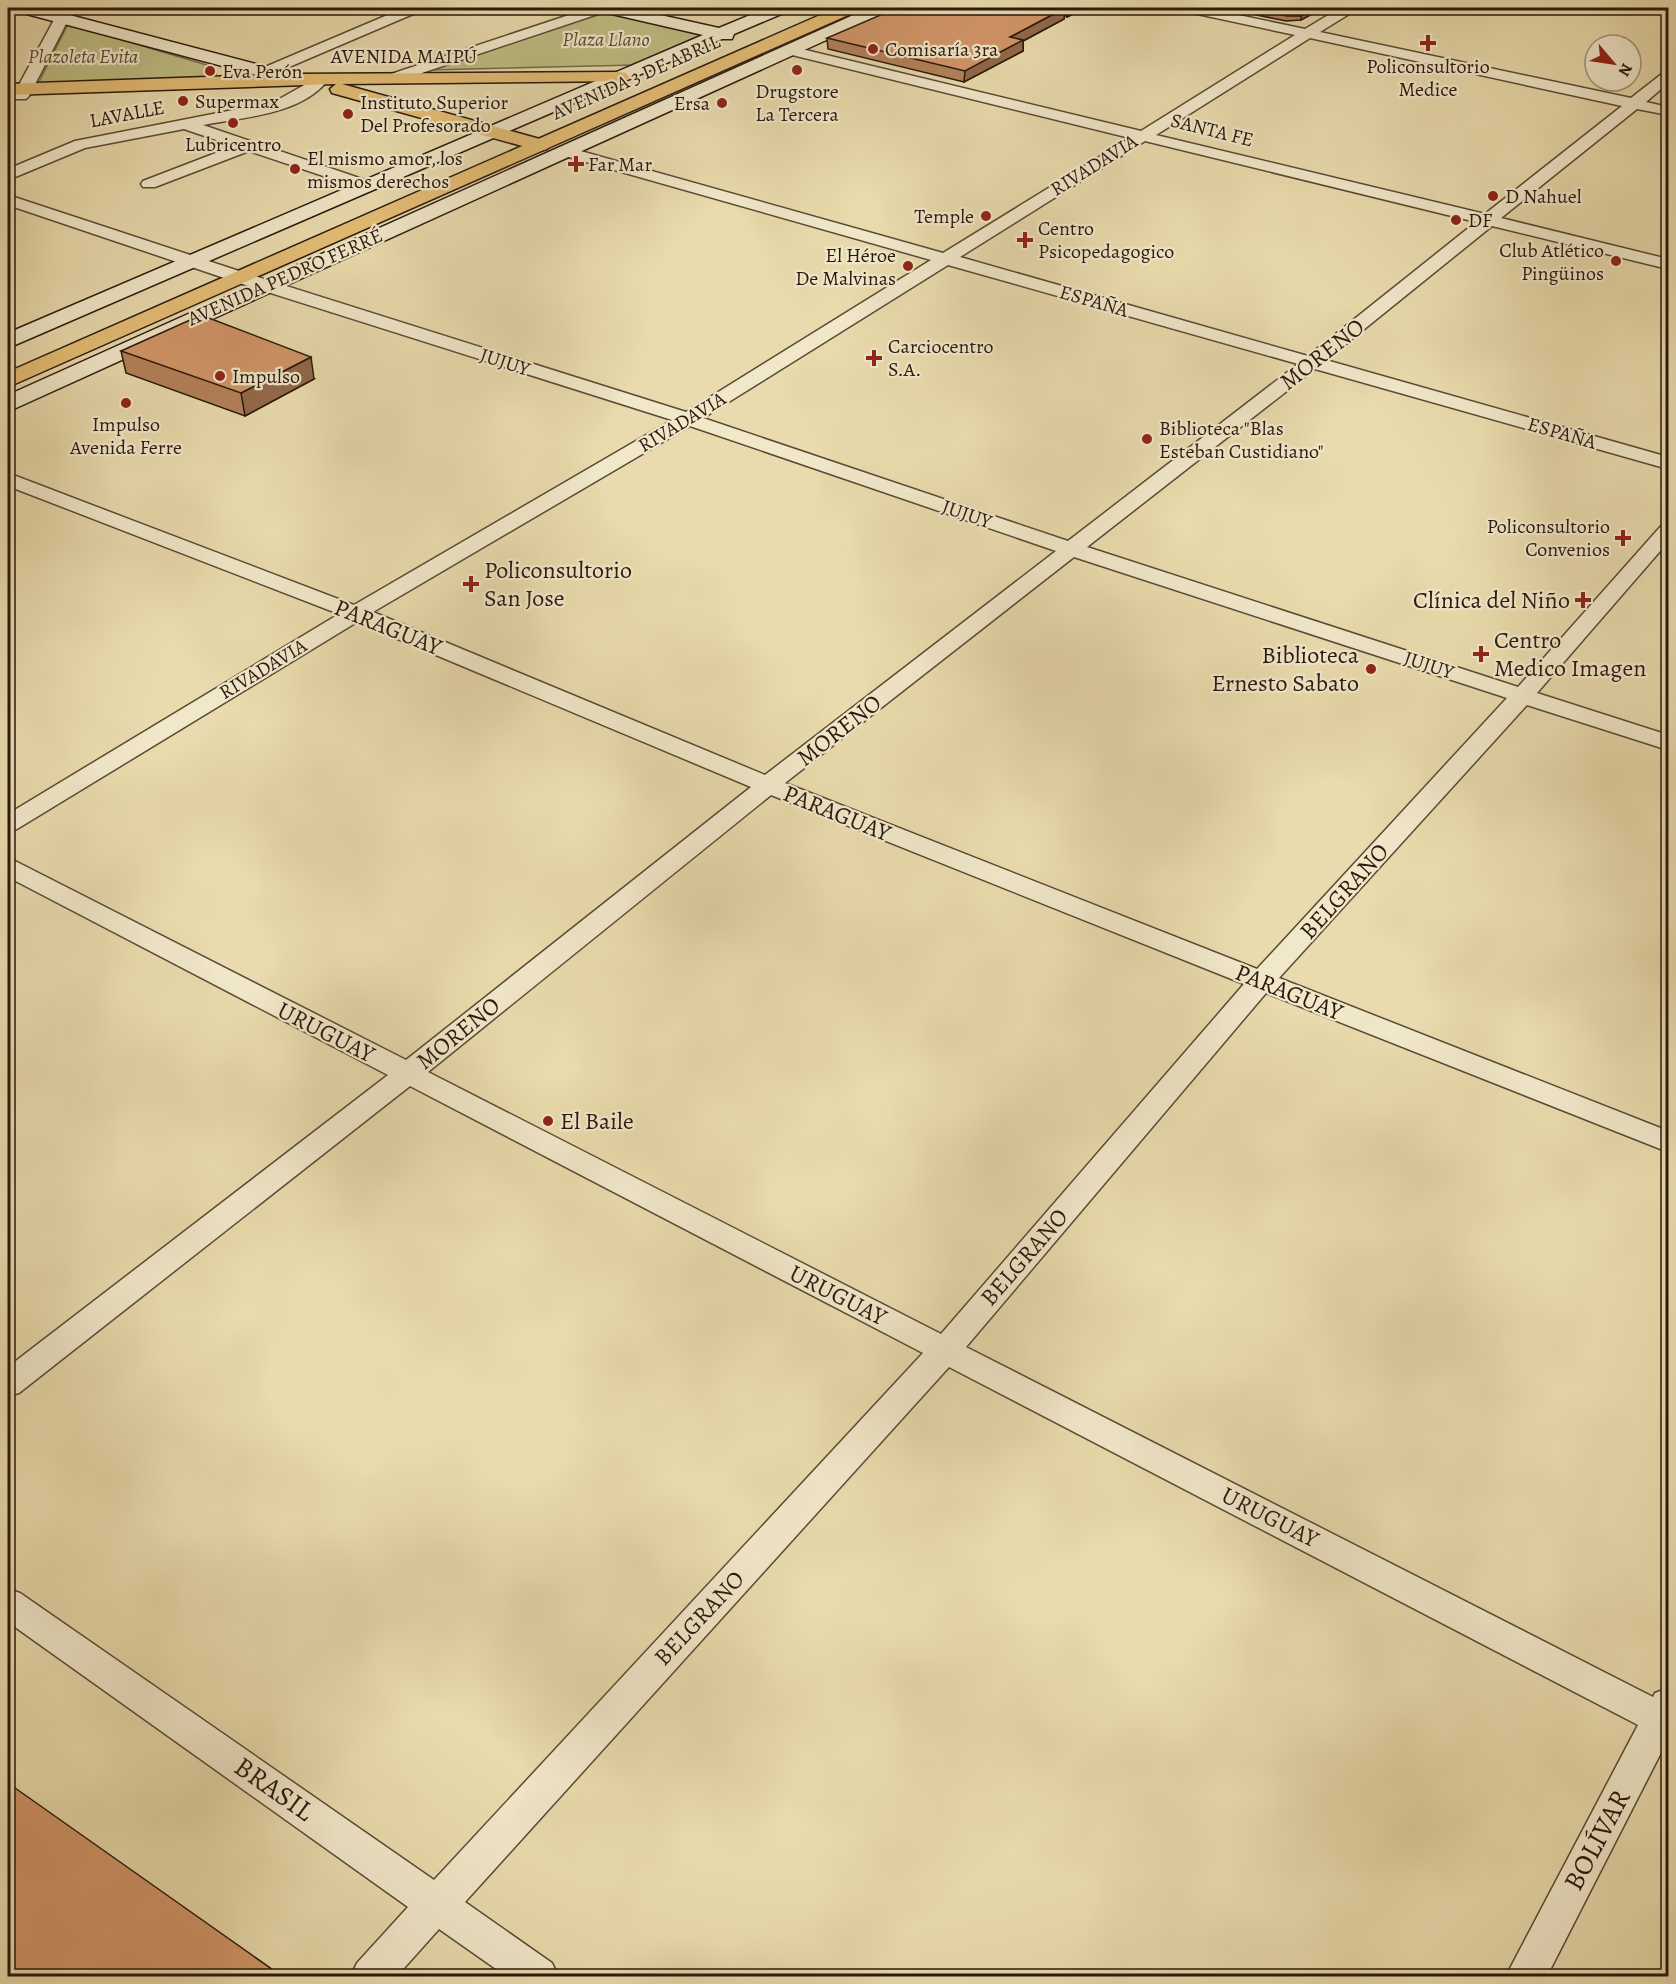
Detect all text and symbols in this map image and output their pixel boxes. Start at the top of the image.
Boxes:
park label: Plaza Llano [562,26,650,53]
street label: AVENIDA 3 DE ABRIL [547,27,725,127]
north arrow [1583,33,1643,93]
marker: Policonsultorio Medice [1419,34,1437,52]
place label: Comisaría 3ra [885,36,999,63]
marker: Comisaría 3ra [866,42,880,56]
park label: Plazoleta Evita [28,43,138,70]
street label: AVENIDA MAIPÚ [330,43,477,70]
place label: Policonsultorio Medice [1366,53,1490,103]
place label: Eva Perón [222,58,303,85]
text: N [1613,59,1638,81]
marker: Drugstore La Tercera [790,63,804,77]
marker: Eva Perón [203,64,217,78]
place label: Drugstore La Tercera [755,78,839,128]
place label: Supermax [195,88,280,115]
place label: Instituto Superior Del Profesorado [360,89,508,139]
place label: Ersa [674,90,711,117]
street label: LAVALLE [87,94,167,134]
marker: Supermax [176,94,190,108]
marker: Ersa [715,96,729,110]
marker: Instituto Superior Del Profesorado [341,107,355,121]
street label: SANTA FE [1168,107,1256,153]
marker: Lubricentro [226,116,240,130]
street label: RIVADAVIA [1045,127,1143,202]
place label: Lubricentro [185,131,281,158]
place label: El mismo amor, los mismos derechos [307,145,463,195]
place label: Far Mar [588,151,652,178]
marker: Far Mar [569,157,583,171]
marker: El mismo amor, los mismos derechos [288,162,302,176]
place label: D Nahuel [1505,183,1582,210]
marker: D Nahuel [1486,189,1500,203]
place label: Temple [914,203,974,230]
place label: DF [1468,207,1492,234]
marker: Temple [979,209,993,223]
marker: DF [1449,213,1463,227]
place label: Centro Psicopedagogico [1038,215,1174,265]
street label: AVENIDA PEDRO FERRÉ [182,222,387,333]
marker: Centro Psicopedagogico [1016,231,1034,249]
place label: Club Atlético Pingüinos [1499,237,1604,287]
place label: El Héroe De Malvinas [795,242,896,292]
marker: Club Atlético Pingüinos [1609,254,1623,268]
marker: El Héroe De Malvinas [901,259,915,273]
street label: ESPAÑA [1056,278,1132,324]
street label: MORENO [1273,311,1371,397]
place label: Carciocentro S.A. [888,333,994,383]
street label: JUJUY [477,341,535,383]
marker: Carciocentro S.A. [865,349,883,367]
place label: Impulso [232,363,300,390]
marker: Impulso [213,369,227,383]
street label: RIVADAVIA [633,385,731,459]
marker: Impulso Avenida Ferre [119,396,133,410]
street label: ESPAÑA [1524,410,1600,456]
place label: Impulso Avenida Ferre [69,411,182,461]
place label: Biblioteca "Blas Esteban Custidiano" [1159,415,1324,465]
marker: Biblioteca "Blas Esteban Custidiano" [1140,432,1154,446]
street label: JUJUY [938,493,997,535]
place label: Policonsultorio Convenios [1487,513,1610,563]
marker: Policonsultorio Convenios [1614,529,1632,547]
place label: Policonsultorio San Jose [484,554,632,614]
marker: Policonsultorio San Jose [462,575,480,593]
place label: Clínica del Niño [1413,584,1570,616]
street label: PARAGUAY [330,591,447,663]
marker: Clínica del Niño [1574,591,1592,609]
place label: Centro Medico Imagen [1494,624,1646,684]
street label: RIVADAVIA [214,632,312,706]
place label: Biblioteca Ernesto Sabato [1211,639,1360,699]
street label: JUJUY [1401,644,1459,686]
marker: Centro Medico Imagen [1472,645,1490,663]
marker: Biblioteca Ernesto Sabato [1364,662,1378,676]
street label: MORENO [790,687,888,773]
street label: PARAGUAY [779,777,896,849]
street label: BELGRANO [1292,836,1396,946]
street label: PARAGUAY [1231,956,1348,1028]
street label: MORENO [409,989,507,1077]
street label: URUGUAY [272,994,381,1071]
place label: El Baile [560,1105,634,1137]
marker: El Baile [541,1114,555,1128]
street label: BELGRANO [973,1202,1075,1312]
street label: URUGUAY [784,1257,893,1334]
street label: URUGUAY [1216,1479,1325,1556]
street label: BELGRANO [647,1563,751,1673]
street label: BRASIL [227,1748,322,1831]
street label: BOLÍVAR [1555,1783,1639,1897]

